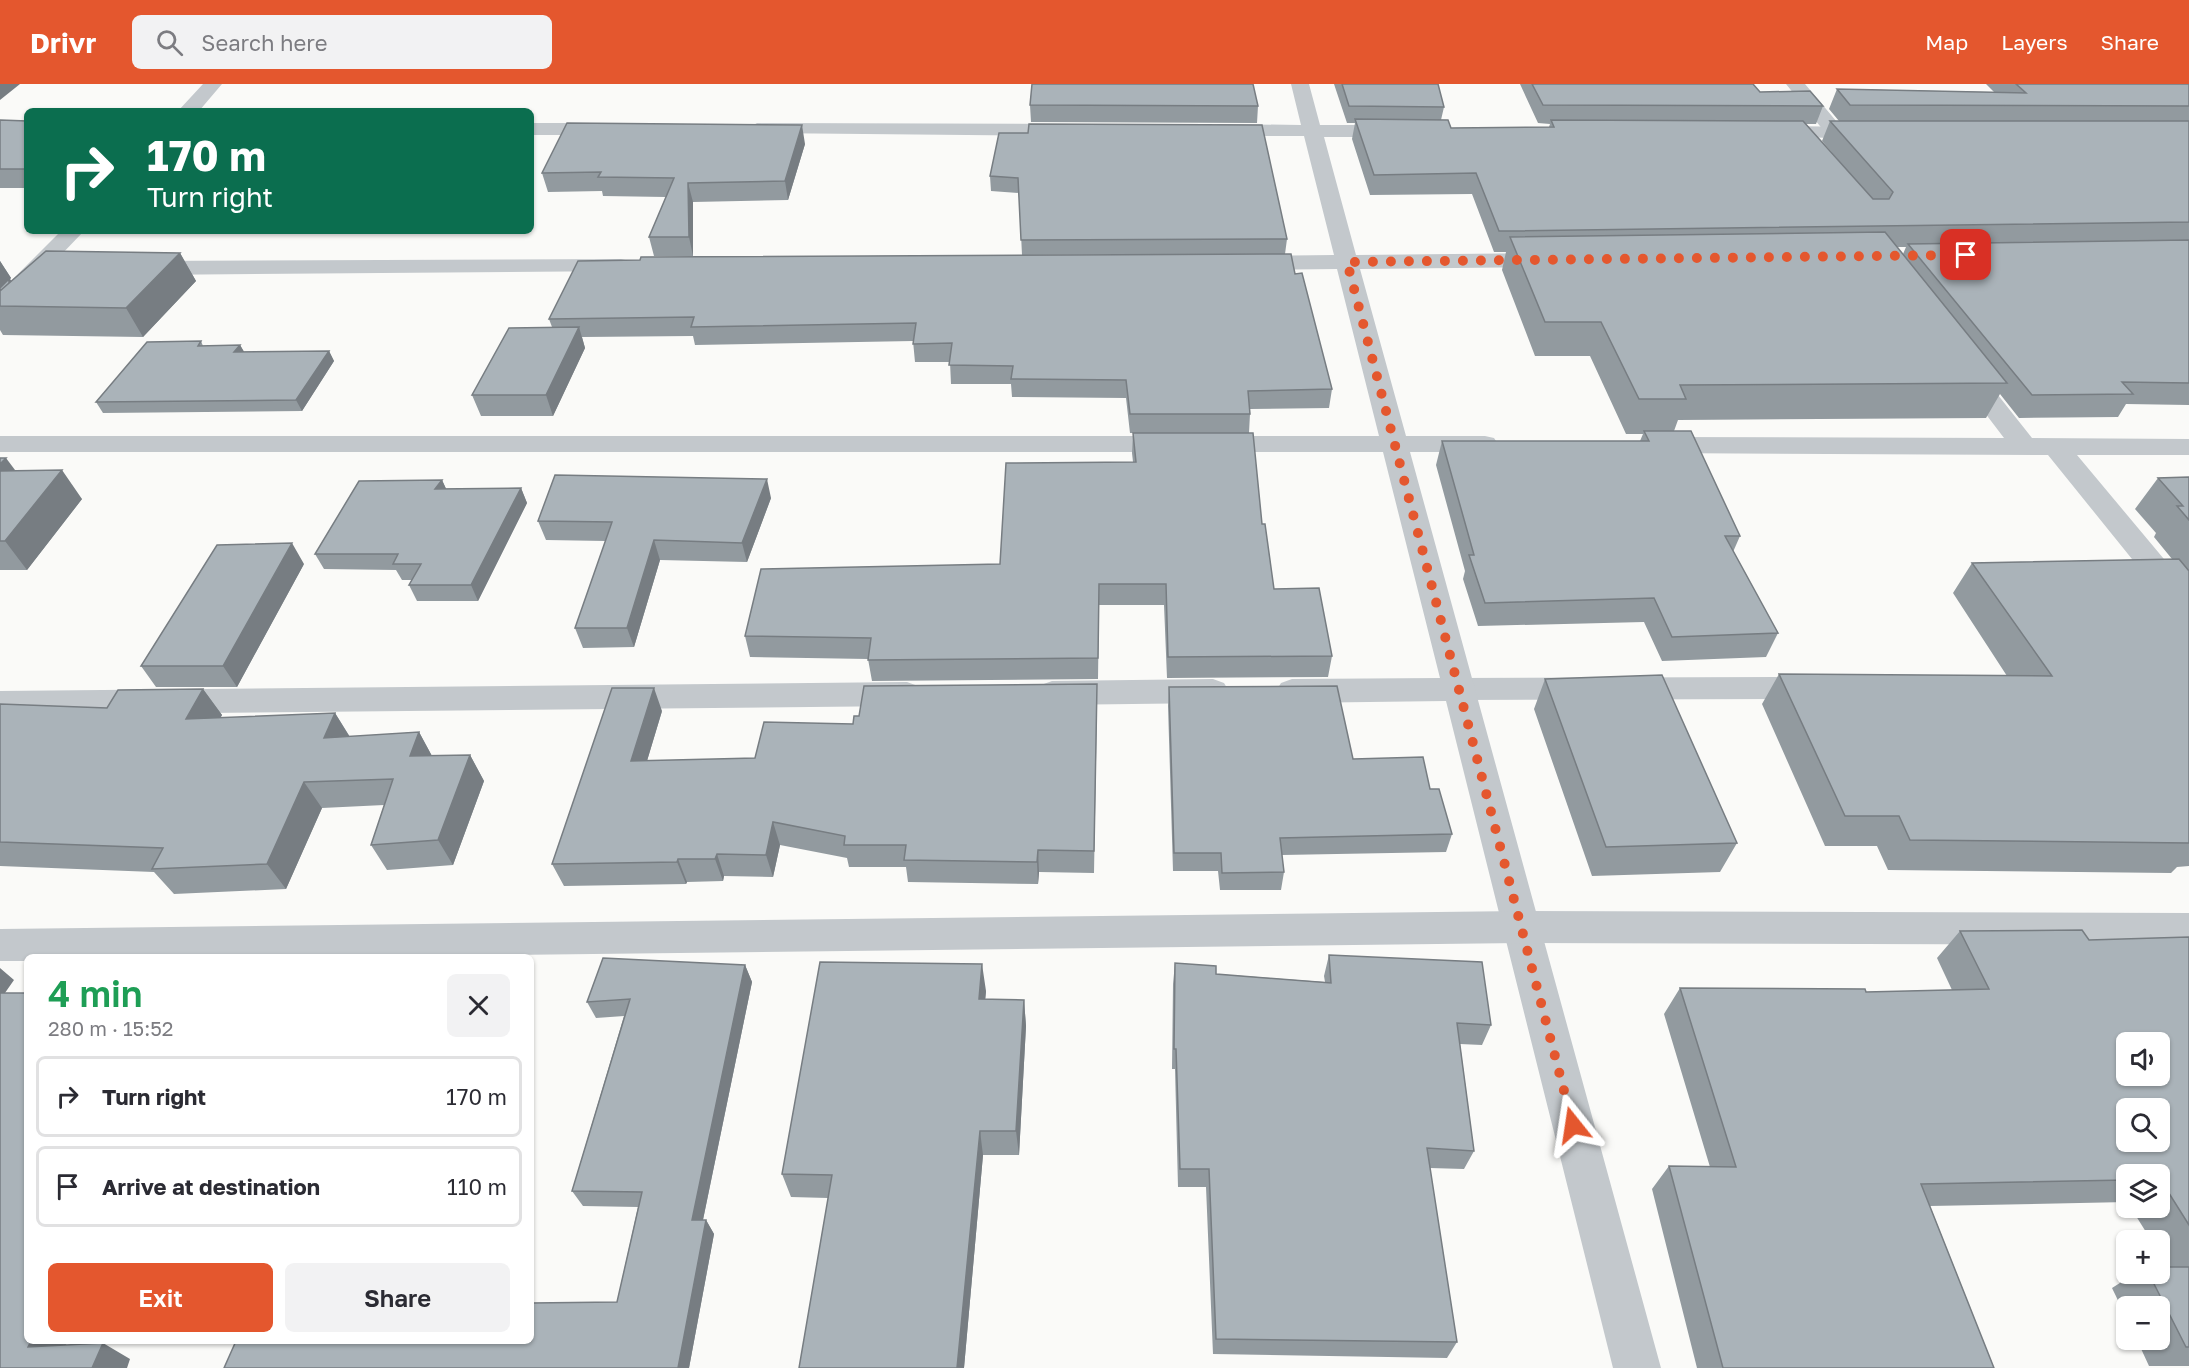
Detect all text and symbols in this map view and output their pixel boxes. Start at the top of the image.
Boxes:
search box [132,15,552,69]
text: Drivr [30,26,96,59]
icon: search [153,26,186,59]
text: Search here [201,29,327,56]
text: Map [1925,29,1968,55]
text: Layers [2001,29,2068,55]
text: Share [2101,29,2159,55]
text: 170 m [147,130,266,180]
icon: right [48,132,126,210]
text: Turn right [147,181,273,213]
pin [1940,229,1991,280]
icon: arrive [1949,238,1982,271]
text: 4 min [48,972,143,1015]
button: close [447,974,510,1037]
text: 280 m · 15:52 [48,1016,173,1040]
map controls [2116,1032,2170,1350]
button: sound [2116,1032,2170,1086]
icon: right [51,1080,84,1113]
text: Turn right [102,1083,206,1110]
text: 170 m [446,1083,507,1110]
position arrow [1541,1093,1605,1157]
button: search [2116,1098,2170,1152]
button: layers [2116,1164,2170,1218]
icon: arrive [51,1170,84,1203]
text: Arrive at destination [102,1173,320,1200]
text: 110 m [447,1173,507,1200]
button: + [2116,1230,2170,1284]
button: Exit [48,1263,273,1332]
button: Share [285,1263,510,1332]
button: − [2116,1296,2170,1350]

